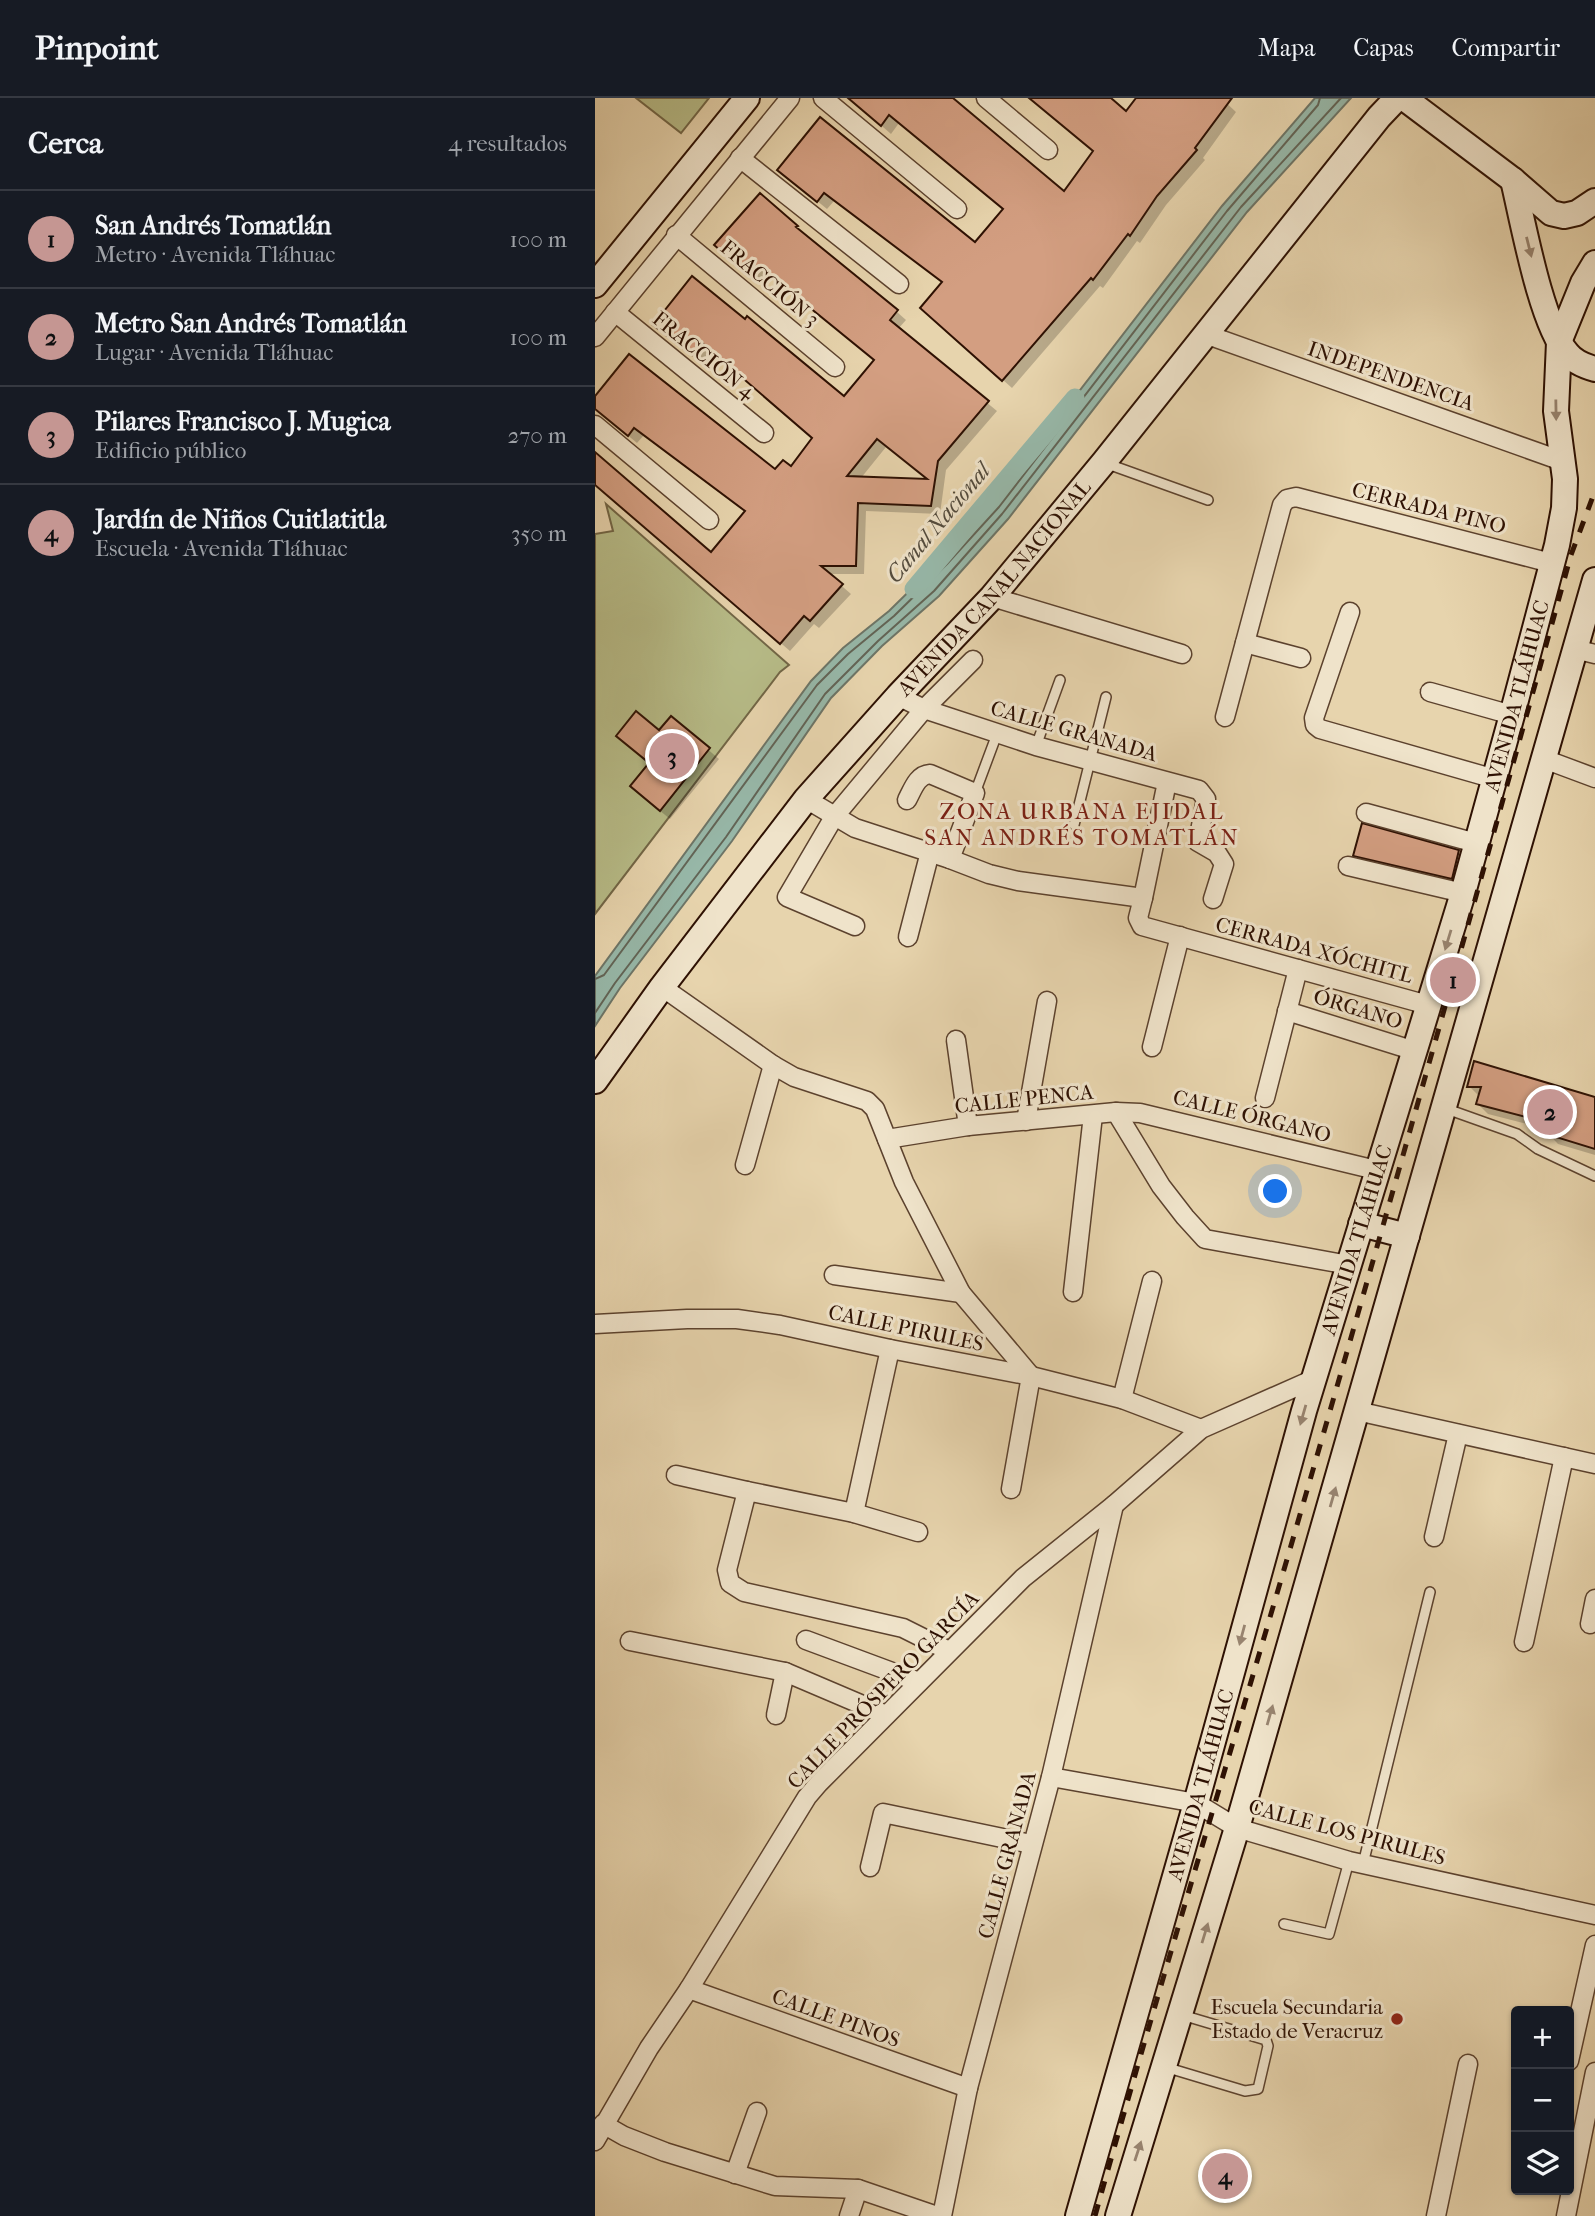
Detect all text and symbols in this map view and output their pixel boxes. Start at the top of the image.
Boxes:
text: Pinpoint [35,29,159,68]
text: Mapa [1258,34,1315,62]
text: Capas [1353,34,1414,62]
text: Compartir [1452,34,1560,62]
text: Cerca [28,126,103,161]
text: 4 resultados [448,130,567,157]
text: San Andrés Tomatlán [95,210,331,241]
text: 1 [47,226,55,253]
text: 100 m [509,226,567,253]
street label: FRACCIÓN 3 [716,234,825,331]
one-way arrow [1524,236,1535,258]
text: Metro · Avenida Tláhuac [95,241,335,268]
street label: FRACCIÓN 4 [648,306,761,404]
text: Metro San Andrés Tomatlán [95,308,407,339]
text: 2 [45,324,57,351]
text: 100 m [509,324,567,351]
street label: INDEPENDENCIA [1305,336,1478,416]
text: Lugar · Avenida Tláhuac [95,339,333,366]
one-way arrow [1551,399,1562,421]
text: Pilares Francisco J. Mugica [95,406,390,437]
text: 3 [46,422,56,449]
text: 270 m [507,422,567,449]
text: Edificio público [95,437,246,464]
water label: Canal Nacional [880,456,997,588]
street label: AVENIDA CANAL NACIONAL [892,475,1096,702]
street label: CERRADA PINO [1350,477,1508,539]
text: Jardín de Niños Cuitlatitla [95,504,386,535]
text: 4 [44,520,58,547]
text: 350 m [511,520,567,547]
text: Escuela · Avenida Tláhuac [95,535,348,562]
street label: AVENIDA TLÁHUAC [1479,598,1554,796]
street label: CALLE GRANADA [988,696,1161,766]
pin: 3 [649,730,695,782]
district label: ZONA URBANA EJIDAL SAN ANDRÉS TOMATLÁN [924,798,1240,851]
street label: CERRADA XÓCHITL [1213,911,1416,988]
one-way arrow [1443,930,1453,951]
pin: 1 [1430,954,1476,1006]
street label: ÓRGANO [1311,983,1406,1034]
street label: CALLE PENCA [954,1080,1095,1118]
street label: CALLE ÓRGANO [1170,1084,1334,1147]
pin: 2 [1527,1086,1573,1138]
street label: AVENIDA TLÁHUAC [1316,1142,1397,1339]
your location [1258,1174,1292,1208]
street label: CALLE PIRULES [826,1300,986,1356]
one-way arrow [1297,1405,1307,1426]
one-way arrow [1328,1486,1339,1508]
street label: CALLE PRÓSPERO GARCÍA [782,1585,984,1794]
one-way arrow [1236,1624,1247,1646]
street label: AVENIDA TLÁHUAC [1162,1687,1239,1885]
one-way arrow [1265,1705,1275,1726]
street label: CALLE GRANADA [973,1768,1041,1941]
street label: CALLE LOS PIRULES [1246,1794,1448,1870]
one-way arrow [1201,1923,1211,1944]
street label: CALLE PINOS [769,1984,903,2052]
place label: Escuela Secundaria Estado de Veracruz [1211,1995,1383,2043]
map controls [1511,2006,1574,2195]
button: + [1511,2006,1574,2069]
marker: Escuela Secundaria Estado de Veracruz [1389,2011,1405,2027]
button: − [1511,2069,1574,2132]
button: layers [1511,2132,1574,2195]
one-way arrow [1134,2140,1144,2161]
pin: 4 [1202,2150,1248,2202]

